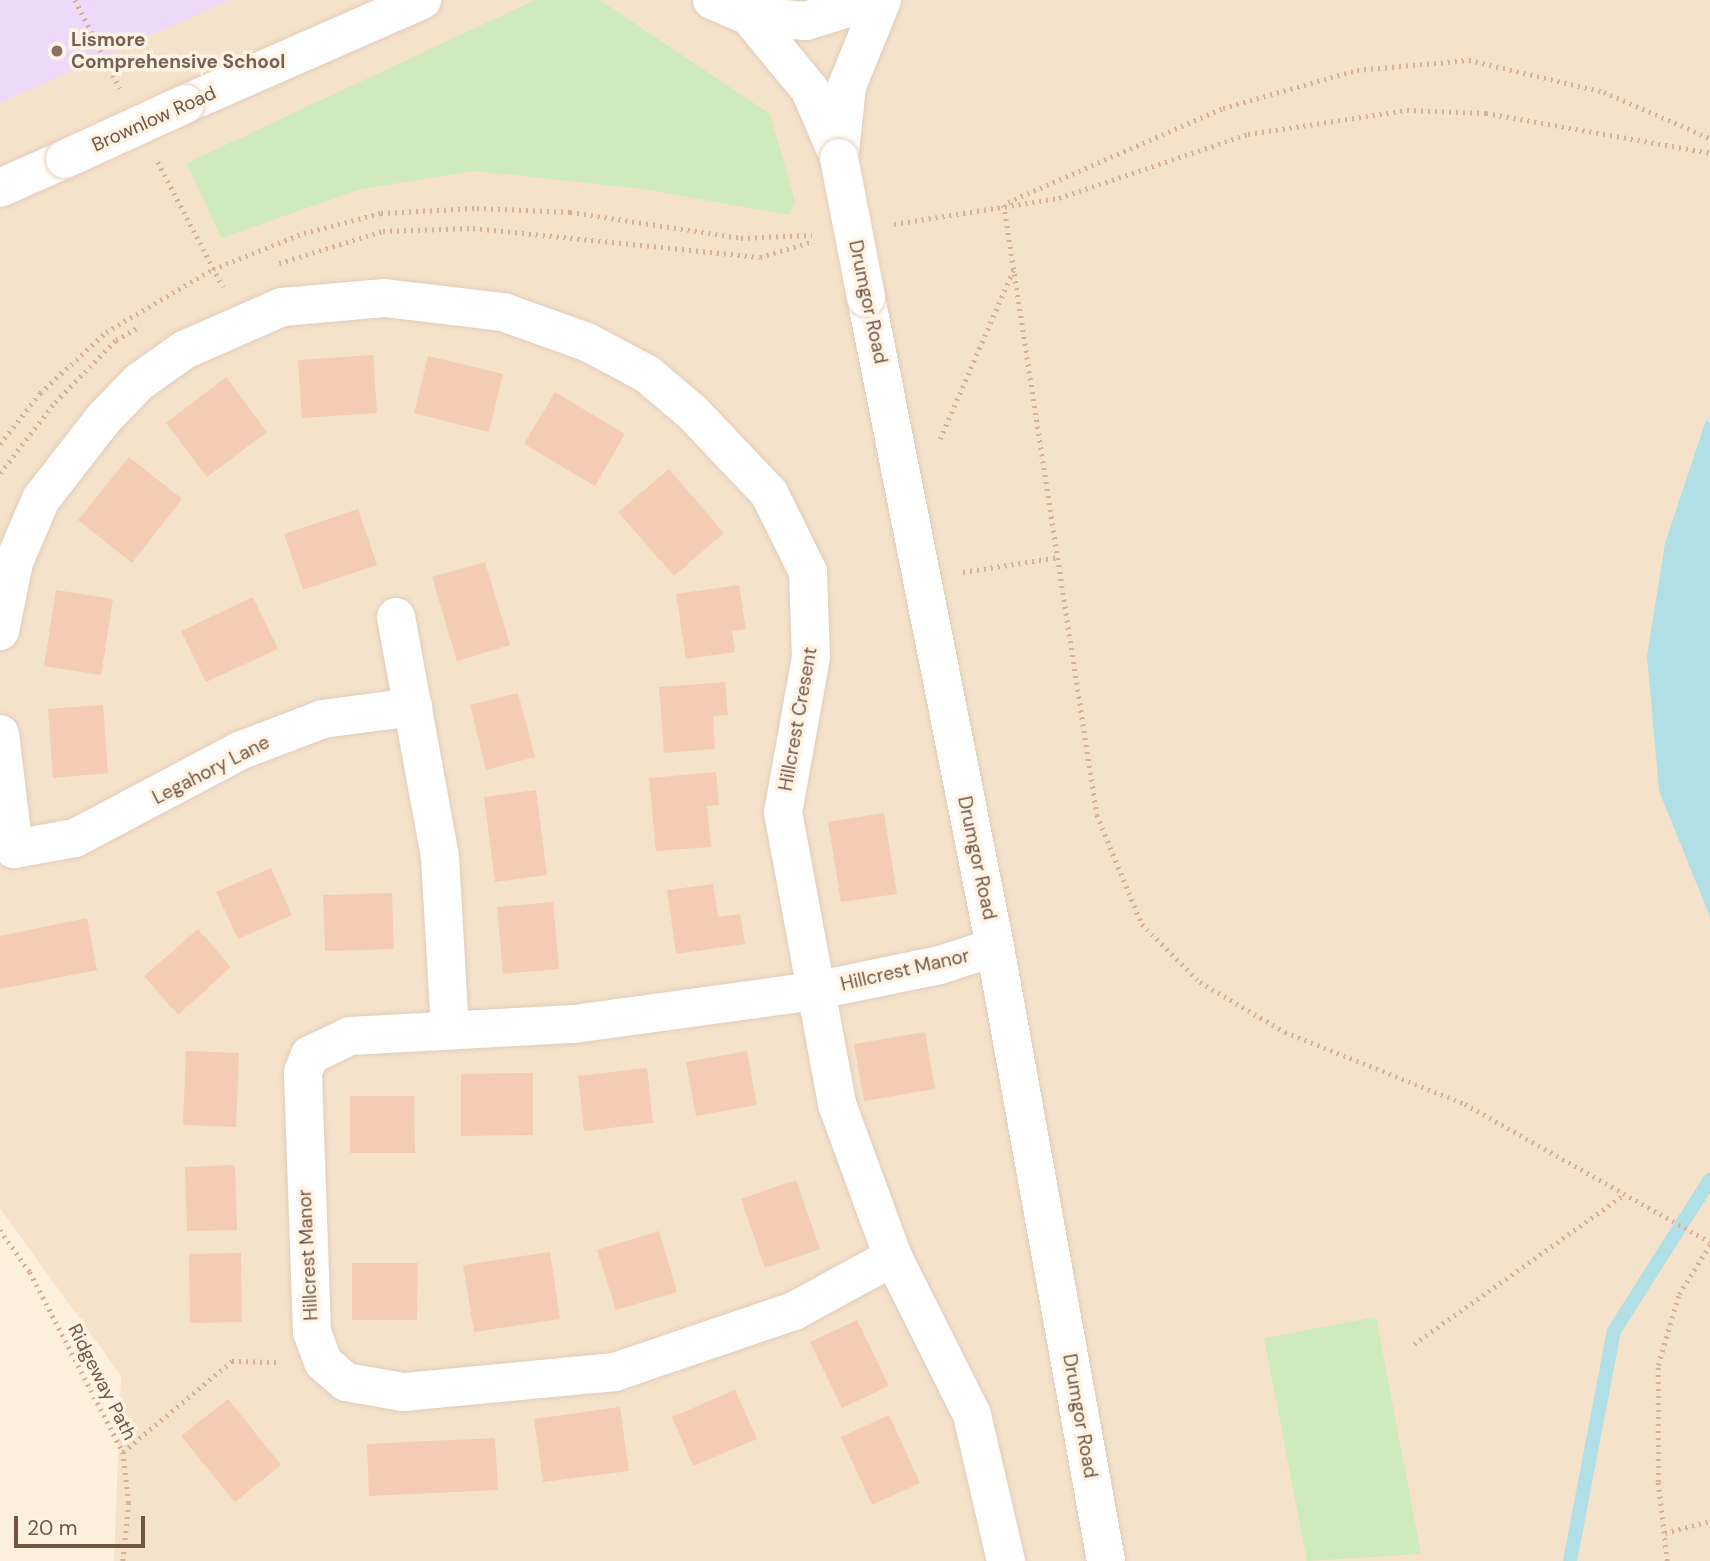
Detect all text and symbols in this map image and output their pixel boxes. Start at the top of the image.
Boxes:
place label: Lismore Comprehensive School [71,29,285,73]
marker: Lismore Comprehensive School [49,43,65,59]
street label: Brownlow Road [88,81,220,157]
street label: Drumgor Road [844,238,892,366]
street label: Hillcrest Cresent [774,645,822,793]
street label: Legahory Lane [149,731,273,809]
street label: Drumgor Road [953,794,1001,922]
street label: Hillcrest Manor [838,944,972,996]
street label: Hillcrest Manor [293,1189,323,1321]
street label: Ridgeway Path [63,1320,141,1444]
street label: Drumgor Road [1058,1352,1102,1480]
scale bar [18,1502,149,1546]
text: 20 m [27,1514,78,1542]

